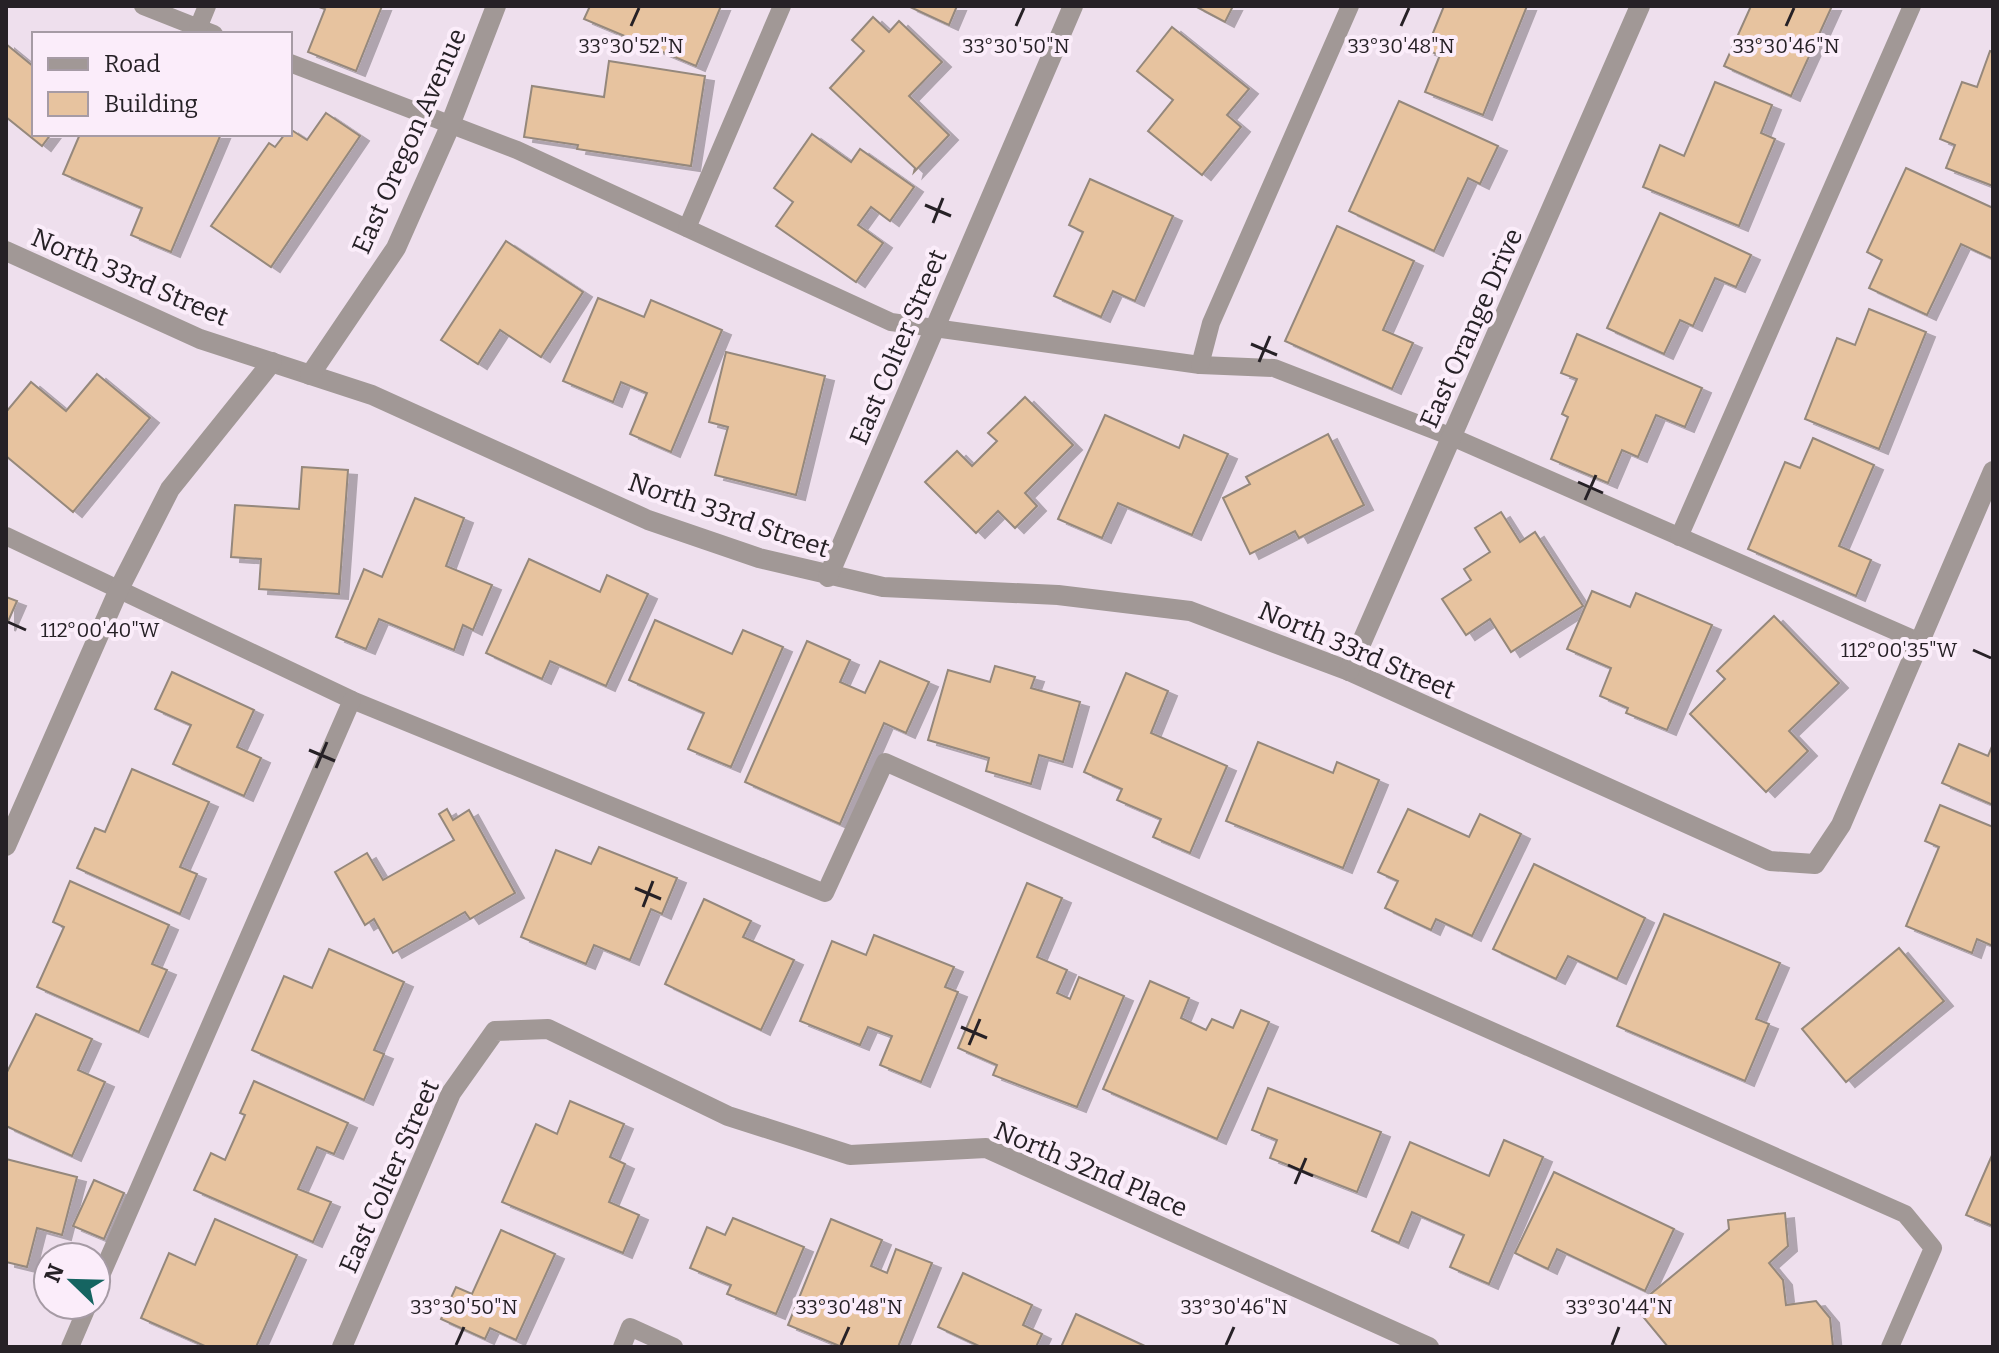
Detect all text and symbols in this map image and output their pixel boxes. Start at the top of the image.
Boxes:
street label: East Oregon Avenue [346,24,473,259]
legend [32,32,292,136]
text: 33°30'52"N [579,34,684,58]
text: 33°30'50"N [962,34,1070,58]
text: 33°30'48"N [1348,34,1455,58]
text: 33°30'46"N [1732,34,1840,58]
text: Road [104,50,160,78]
text: Building [104,90,198,118]
street label: North 33rd Street [27,222,233,333]
street label: East Orange Drive [1414,224,1529,433]
street label: East Colter Street [843,244,954,449]
street label: North 33rd Street [624,467,834,565]
street label: North 33rd Street [1254,595,1460,706]
text: 112°00'40"W [40,618,160,642]
text: 112°00'35"W [1841,638,1958,662]
street label: East Colter Street [333,1074,446,1278]
street label: North 32nd Place [990,1115,1192,1224]
north arrow [32,1241,112,1321]
text: N [38,1260,70,1286]
text: 33°30'50"N [410,1295,518,1319]
text: 33°30'48"N [796,1295,903,1319]
text: 33°30'46"N [1180,1295,1288,1319]
text: 33°30'44"N [1565,1295,1673,1319]

